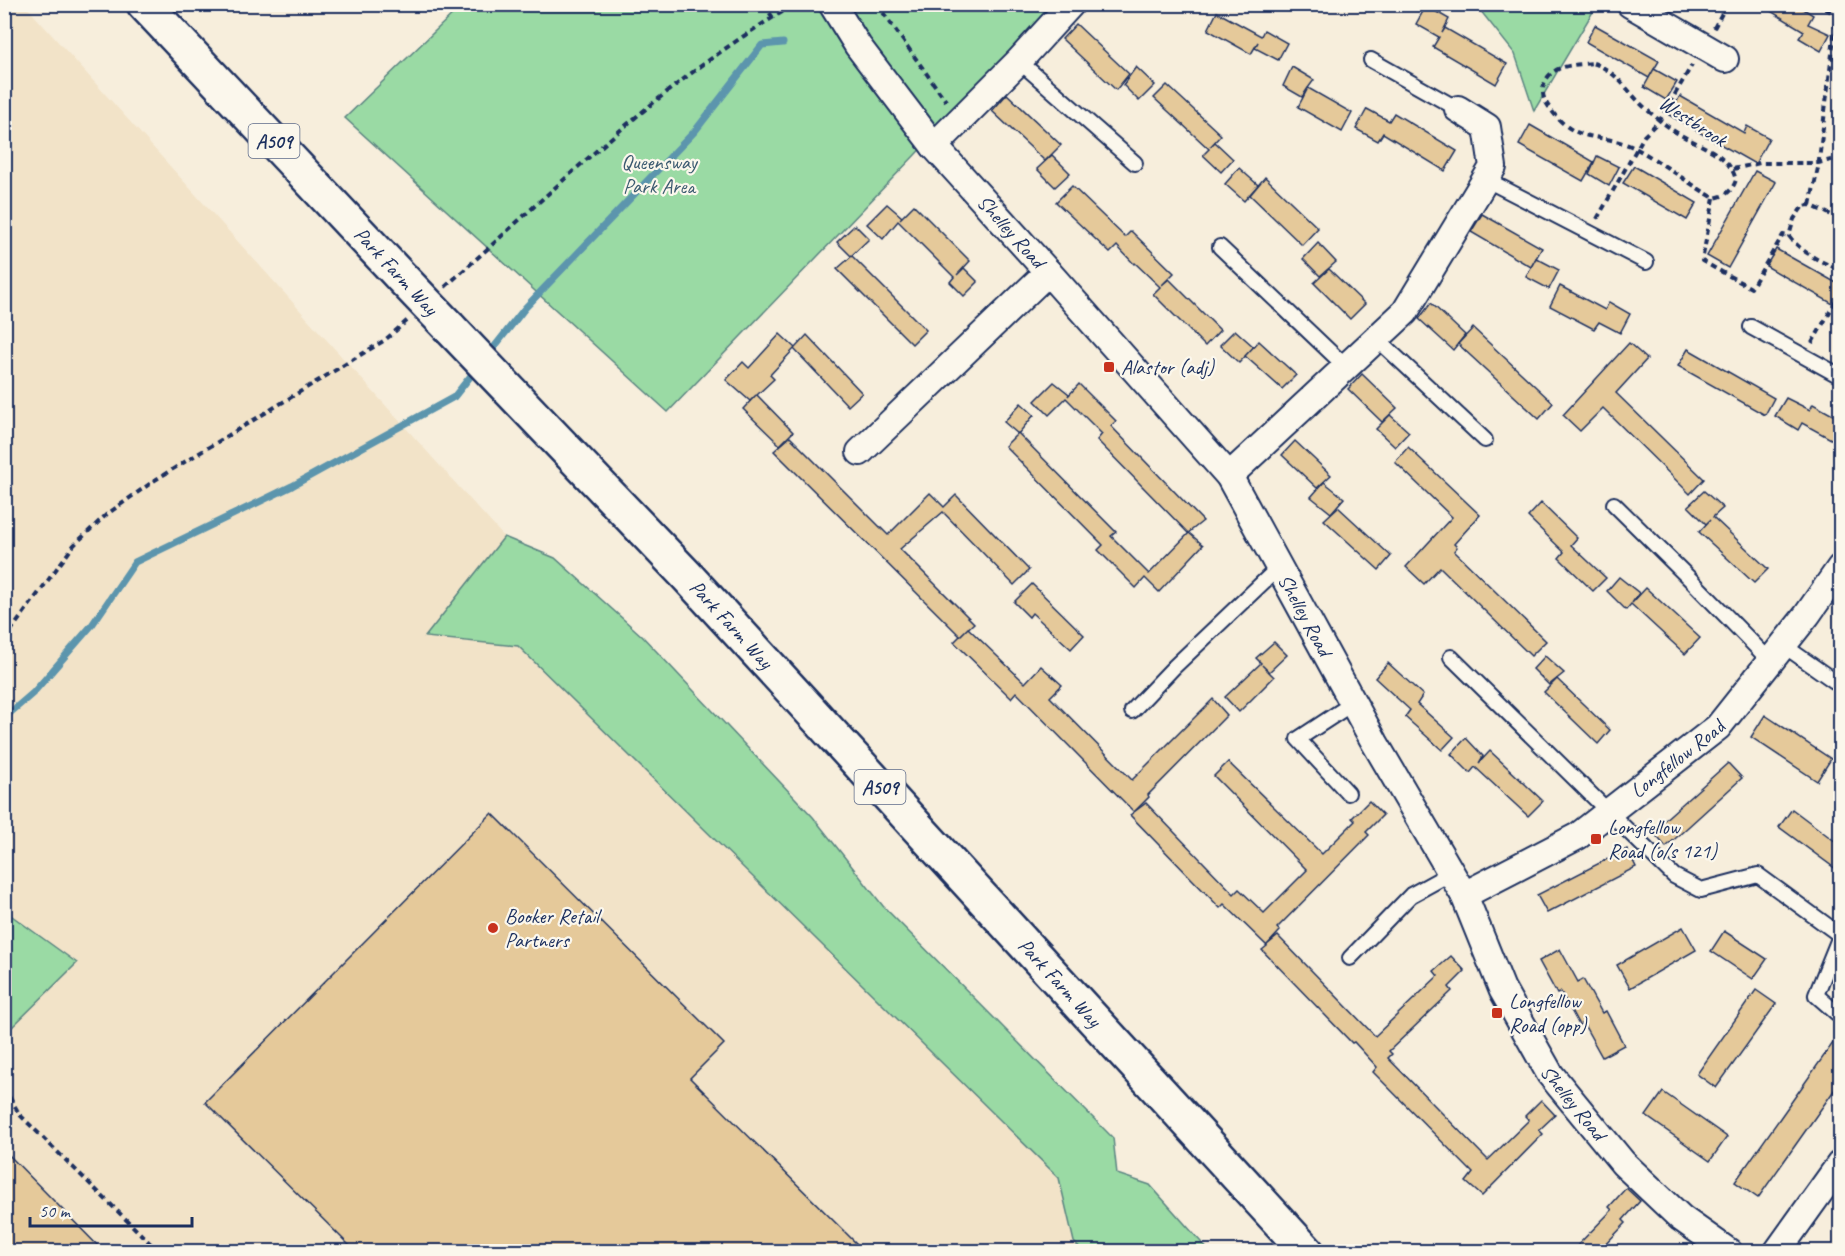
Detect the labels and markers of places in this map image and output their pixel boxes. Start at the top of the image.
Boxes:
place label: Alastor (adj) [1121,354,1215,380]
marker: Alastor (adj) [1102,360,1116,374]
place label: Longfellow Road (o/s 121) [1608,814,1718,864]
marker: Longfellow Road (o/s 121) [1589,832,1603,846]
place label: Booker Retail Partners [505,903,602,953]
marker: Booker Retail Partners [486,921,500,935]
place label: Longfellow Road (opp) [1509,988,1587,1038]
marker: Longfellow Road (opp) [1490,1006,1504,1020]

